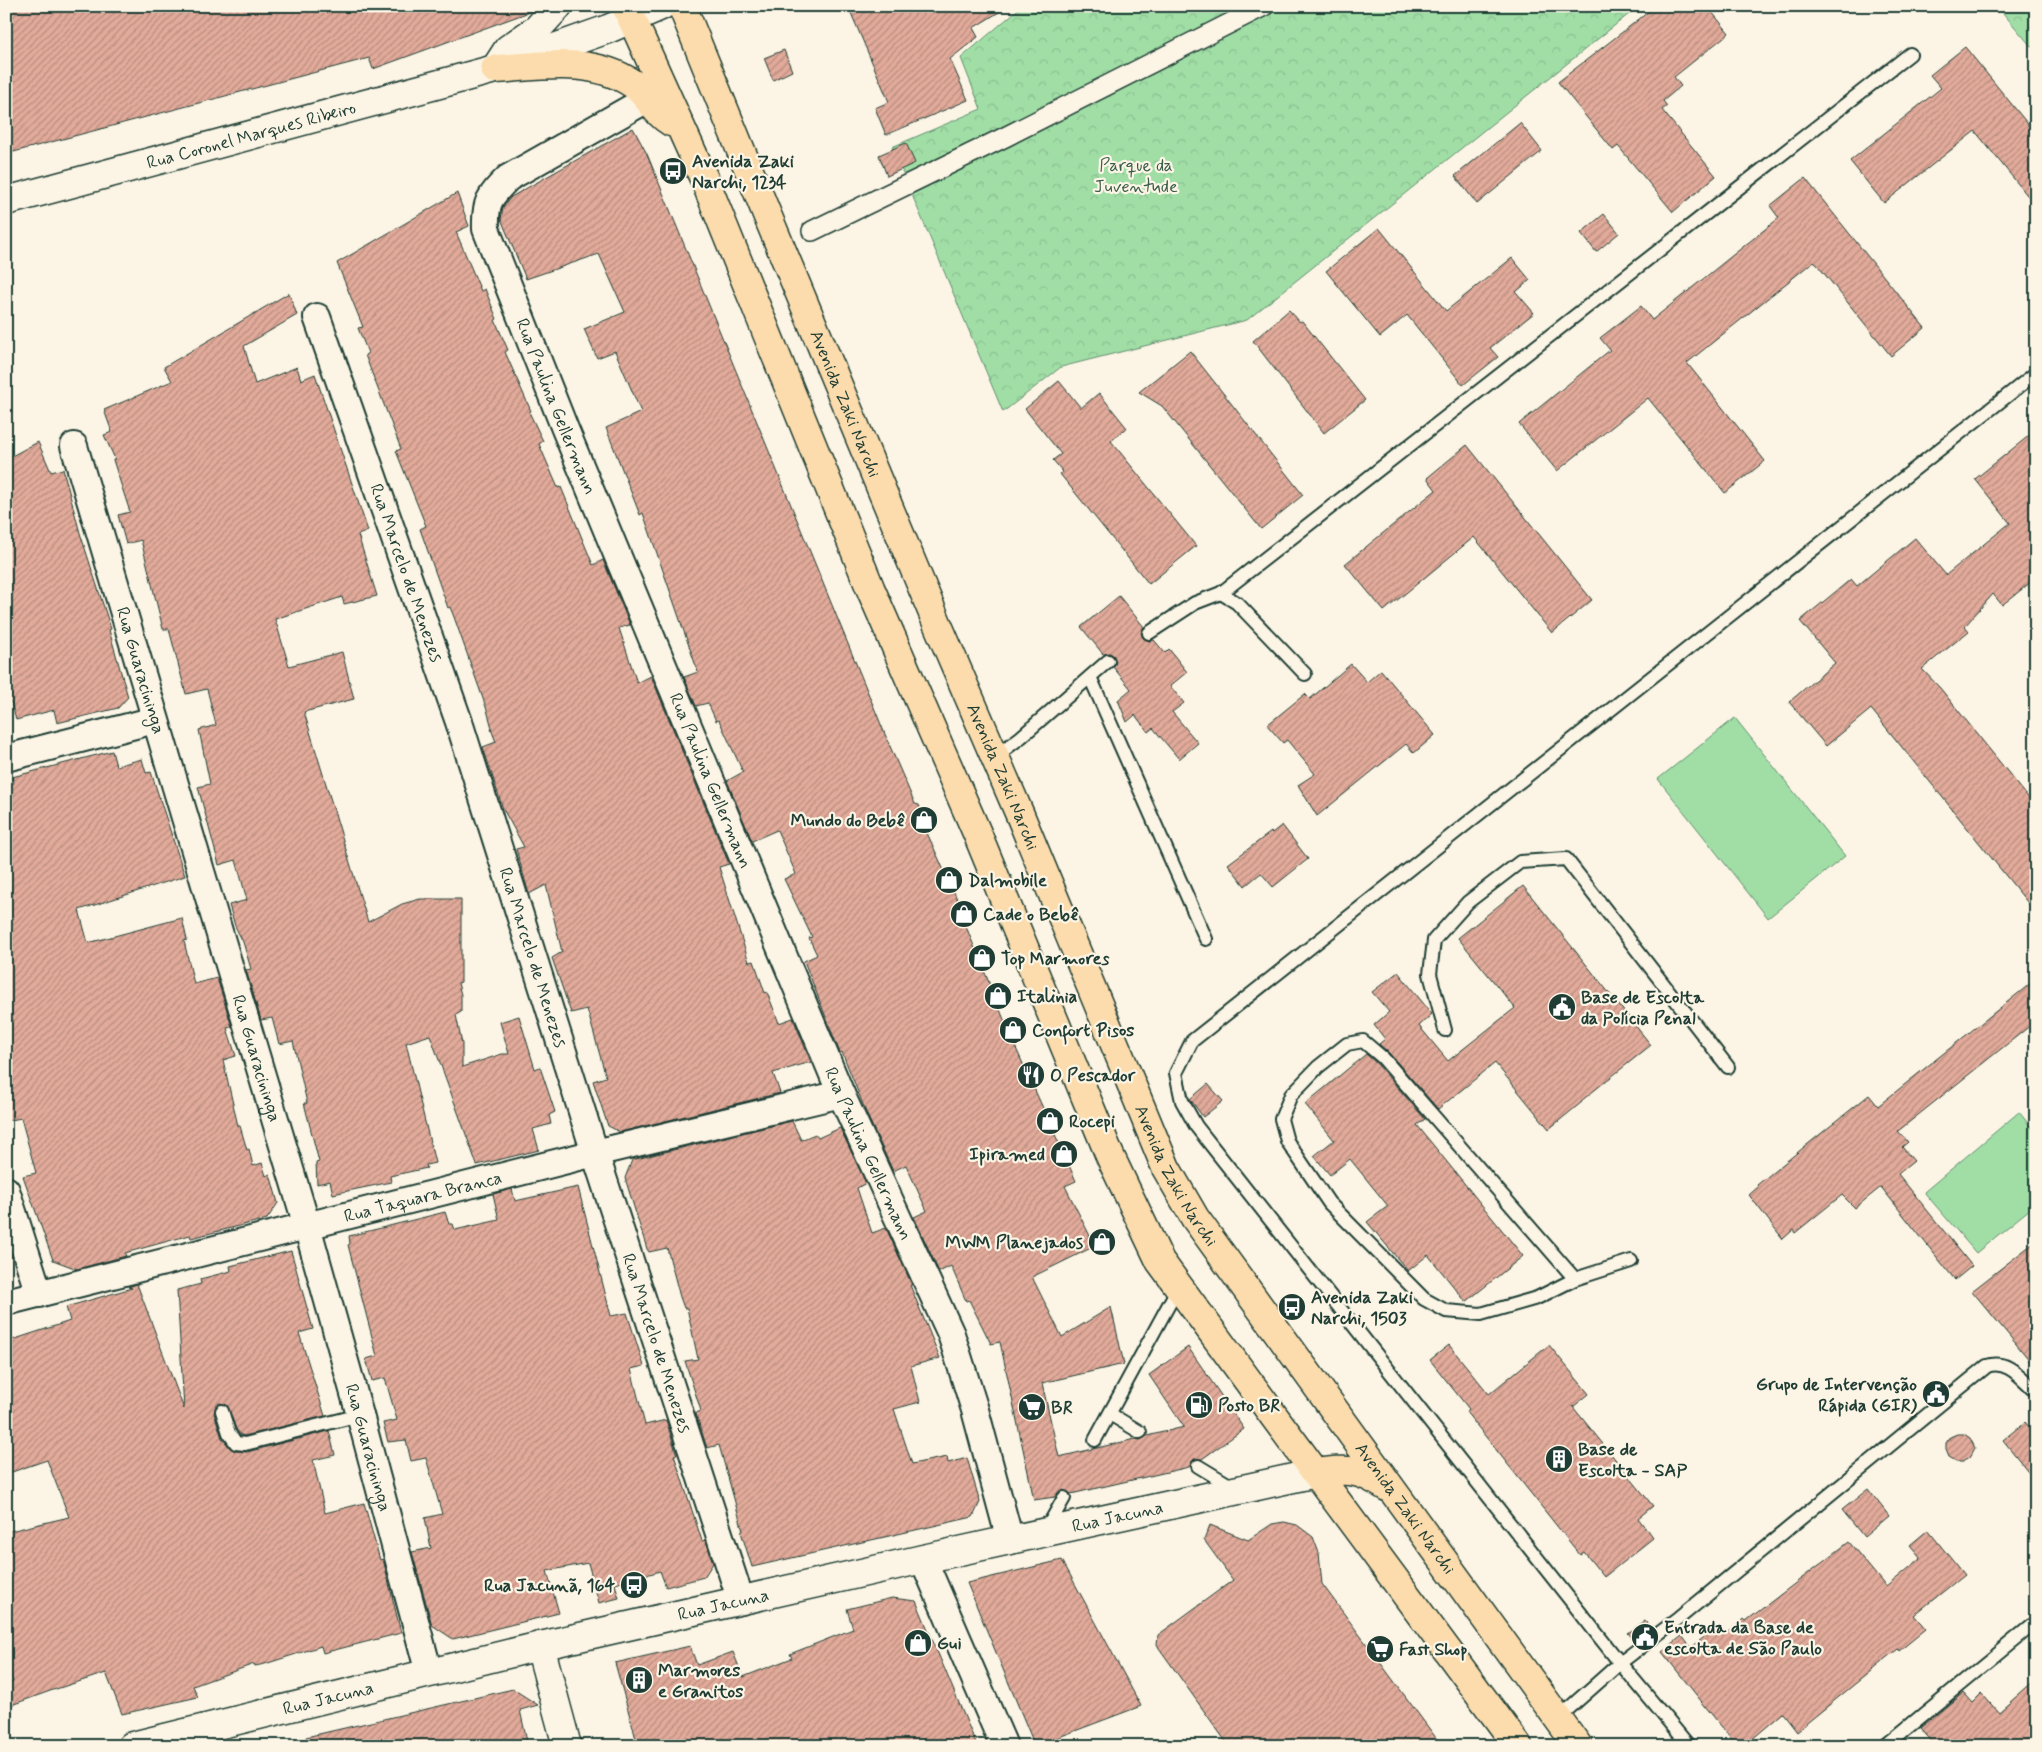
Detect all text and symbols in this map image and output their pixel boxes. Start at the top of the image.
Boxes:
street label: Rua Coronel Marques Ribeiro [144,96,359,175]
place label: Avenida Zaki Narchi, 1234 [692,150,794,195]
park label: Parque da Juventude [1094,154,1178,199]
bus stop icon: Avenida Zaki Narchi, 1234 [658,156,688,186]
street label: Rua Paulina Gellermann [509,315,602,498]
street label: Avenida Zaki Narchi [803,327,886,481]
street label: Rua Marcelo de Menezes [363,481,448,666]
street label: Rua Guaracininga [110,604,170,737]
street label: Rua Paulina Gellermann [663,690,757,872]
street label: Avenida Zaki Narchi [960,700,1044,854]
shop icon: Mundo do Bebê [909,805,939,835]
place label: Mundo do Bebê [790,809,905,833]
street label: Rua Marcelo de Menezes [493,865,572,1051]
shop icon: Dalmobile [934,865,964,895]
place label: Dalmobile [968,869,1047,893]
shop icon: Cade o Bebê [949,899,979,929]
place label: Cade o Bebê [983,903,1079,927]
shop icon: Top Marmores [967,943,997,973]
place label: Top Marmores [1001,947,1109,971]
shop icon: Italinia [983,981,1013,1011]
place label: Italinia [1017,985,1078,1009]
place label: Base de Escolta da Polícia Penal [1581,986,1705,1031]
street label: Rua Guaracininga [226,992,286,1125]
public building icon: Base de Escolta da Polícia Penal [1547,992,1577,1022]
shop icon: Confort Pisos [998,1015,1028,1045]
place label: Confort Pisos [1032,1019,1134,1045]
restaurant icon: O Pescador [1016,1060,1046,1090]
street label: Rua Paulina Gellermann [818,1064,917,1244]
place label: O Pescador [1050,1064,1136,1088]
street label: Avenida Zaki Narchi [1128,1101,1223,1252]
shop icon: Rocepi [1035,1106,1065,1136]
place label: Rocepi [1069,1110,1115,1134]
shop icon: Ipiramed [1049,1139,1079,1169]
place label: Ipiramed [969,1143,1045,1167]
street label: Rua Taquara Branca [342,1166,505,1229]
shop icon: MWM Planejados [1087,1227,1117,1257]
place label: MWM Planejados [945,1231,1083,1255]
street label: Rua Marcelo de Menezes [616,1250,696,1436]
place label: Avenida Zaki Narchi, 1503 [1311,1286,1413,1331]
bus stop icon: Avenida Zaki Narchi, 1503 [1277,1292,1307,1322]
place label: Grupo de Intervenção Rápida (GIR) [1756,1373,1918,1418]
public building icon: Grupo de Intervenção Rápida (GIR) [1921,1379,1951,1409]
street label: Rua Guaracininga [339,1381,396,1514]
fuel station icon: Posto BR [1184,1390,1214,1420]
supermarket icon: BR [1017,1392,1047,1422]
place label: Posto BR [1218,1394,1280,1418]
place label: BR [1051,1396,1073,1420]
street label: Avenida Zaki Narchi [1349,1438,1461,1579]
place label: Base de Escolta - SAP [1578,1438,1688,1483]
building icon: Base de Escolta - SAP [1544,1444,1574,1474]
street label: Rua Jacuna [1070,1496,1166,1539]
bus stop icon: Rua Jacunã, 164 [619,1570,649,1600]
place label: Rua Jacunã, 164 [484,1574,615,1598]
street label: Rua Jacuna [676,1583,771,1627]
place label: Entrada da Base de escolta de São Paulo [1664,1616,1822,1661]
public building icon: Entrada da Base de escolta de São Paulo [1630,1622,1660,1652]
shop icon: Gui [903,1628,933,1658]
place label: Gui [937,1632,962,1656]
supermarket icon: Fast Shop [1365,1634,1395,1664]
place label: Fast Shop [1399,1638,1467,1662]
place label: Marmores e Granitos [658,1659,743,1704]
building icon: Marmores e Granitos [624,1665,654,1695]
street label: Rua Jacuna [281,1676,376,1722]

